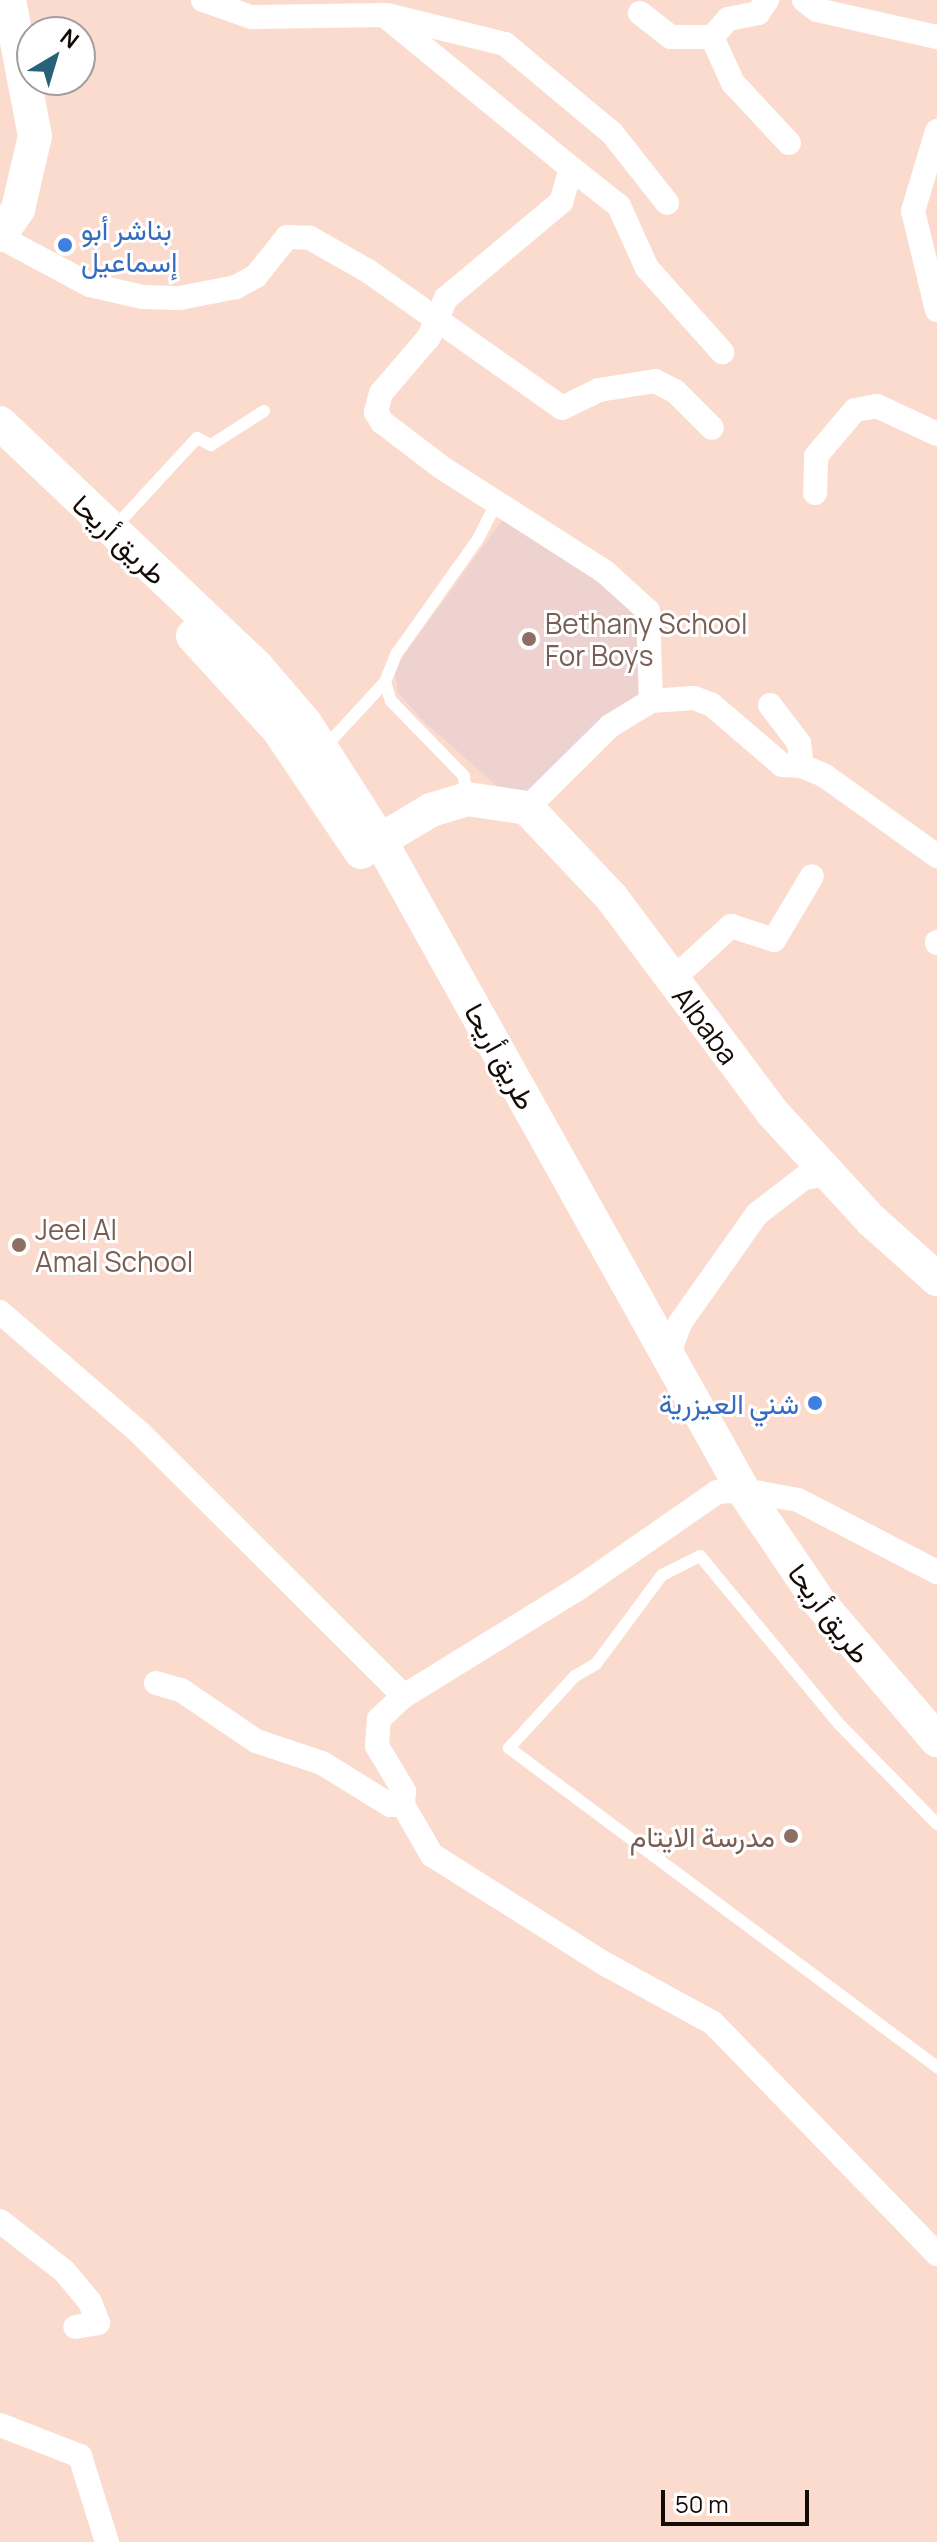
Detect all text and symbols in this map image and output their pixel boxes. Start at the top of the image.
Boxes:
north arrow [16,16,96,96]
text: N [54,22,85,55]
place label: بناشر أبو إسماعيل [81,212,177,278]
marker: بناشر أبو إسماعيل [56,236,74,254]
street label: طريق أريحا [66,487,174,591]
place label: Bethany School For Boys [545,606,747,672]
marker: Bethany School For Boys [520,630,538,648]
street label: Albaba [666,980,746,1070]
street label: طريق أريحا [458,997,544,1115]
place label: Jeel Al Amal School [35,1212,193,1278]
marker: Jeel Al Amal School [10,1236,28,1254]
place label: شني العيزرية [659,1386,799,1420]
marker: شني العيزرية [806,1394,824,1412]
street label: طريق أريحا [782,1556,878,1670]
place label: مدرسة الايتام [630,1819,775,1853]
marker: مدرسة الايتام [782,1827,800,1845]
scale bar [665,2474,813,2524]
text: 50 m [675,2487,729,2520]

